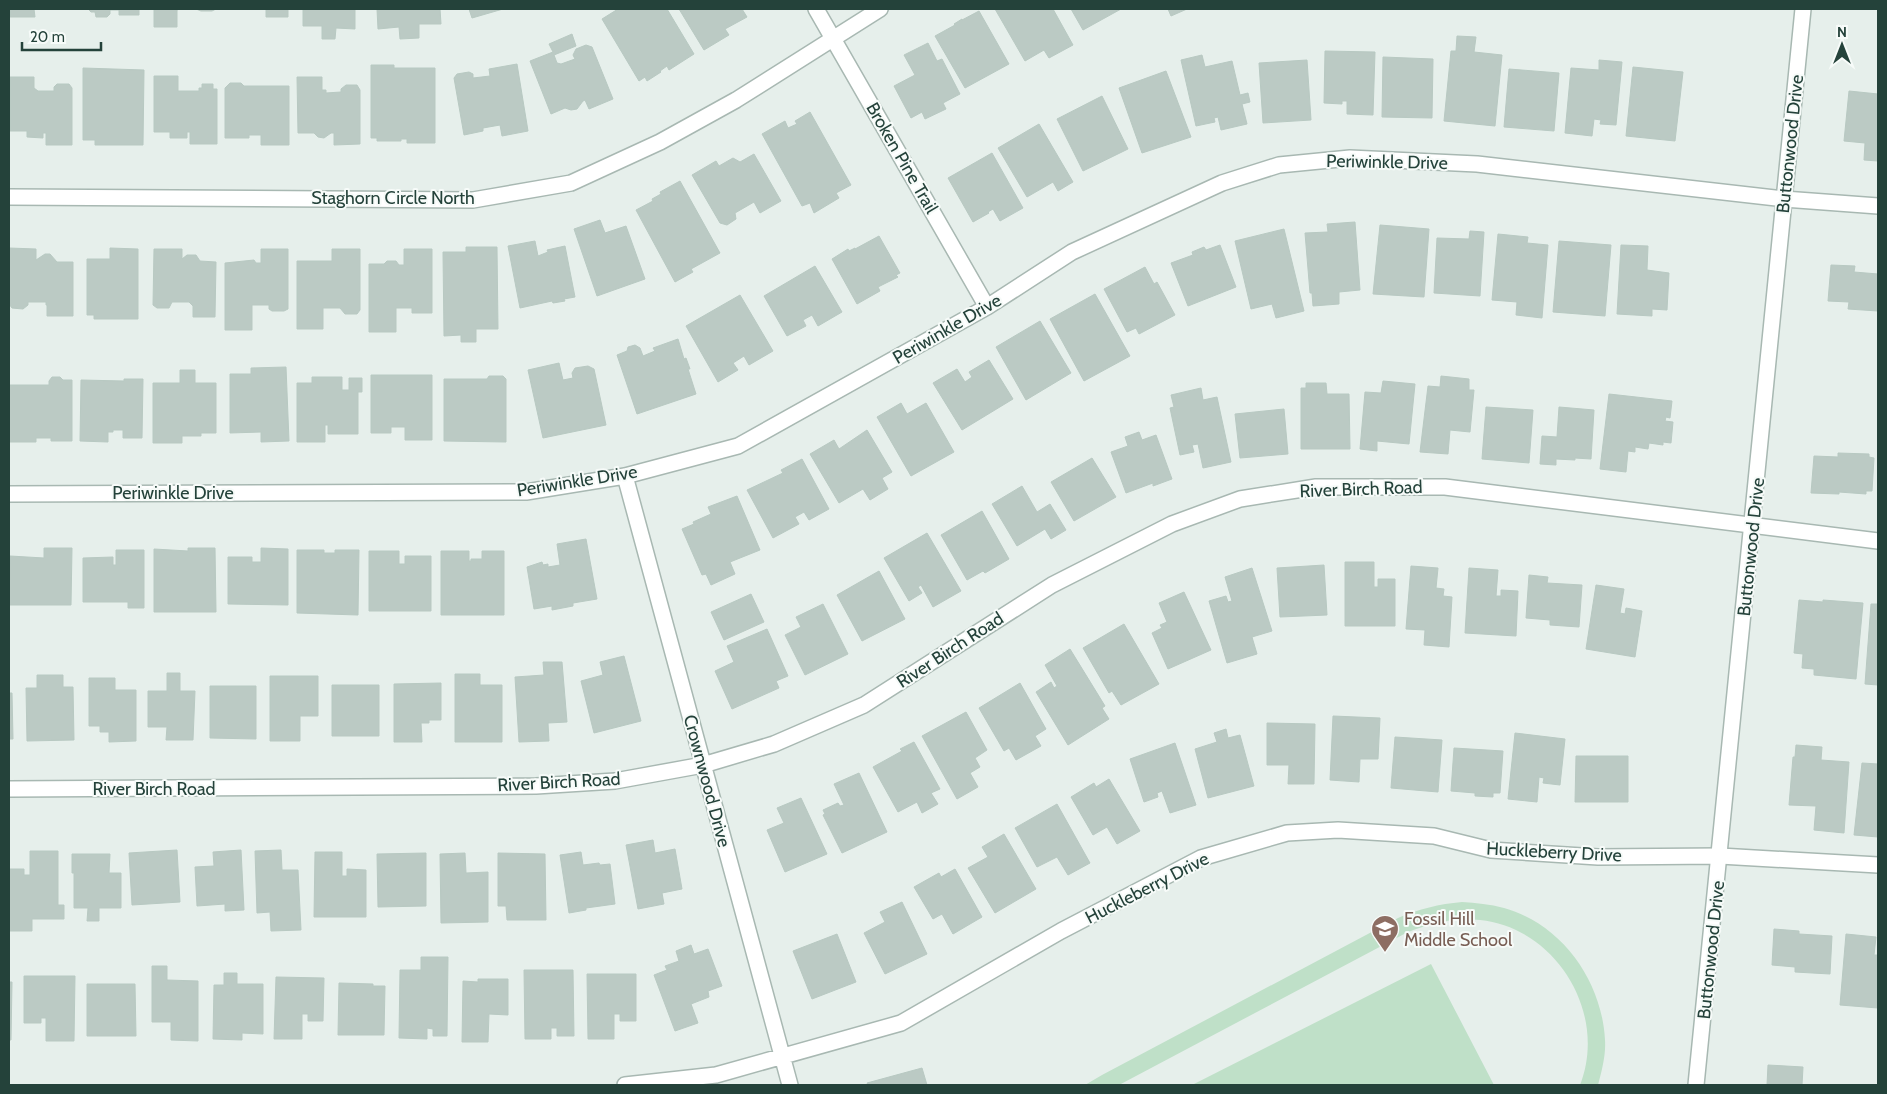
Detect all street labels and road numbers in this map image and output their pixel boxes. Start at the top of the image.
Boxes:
street label: Buttonwood Drive [1772,74,1808,214]
street label: Broken Pine Trail [861,99,943,218]
street label: Periwinkle Drive [1326,150,1448,174]
street label: Staghorn Circle North [311,187,475,209]
street label: Periwinkle Drive [889,289,1005,369]
street label: Periwinkle Drive [515,461,639,501]
street label: River Birch Road [1299,476,1423,502]
street label: Buttonwood Drive [1733,477,1769,617]
street label: Periwinkle Drive [112,482,234,504]
street label: River Birch Road [892,607,1008,693]
street label: Crownwood Drive [679,712,735,850]
street label: River Birch Road [497,768,621,796]
street label: River Birch Road [92,778,216,800]
street label: Huckleberry Drive [1486,837,1622,867]
street label: Huckleberry Drive [1082,847,1212,929]
street label: Buttonwood Drive [1693,880,1729,1020]

